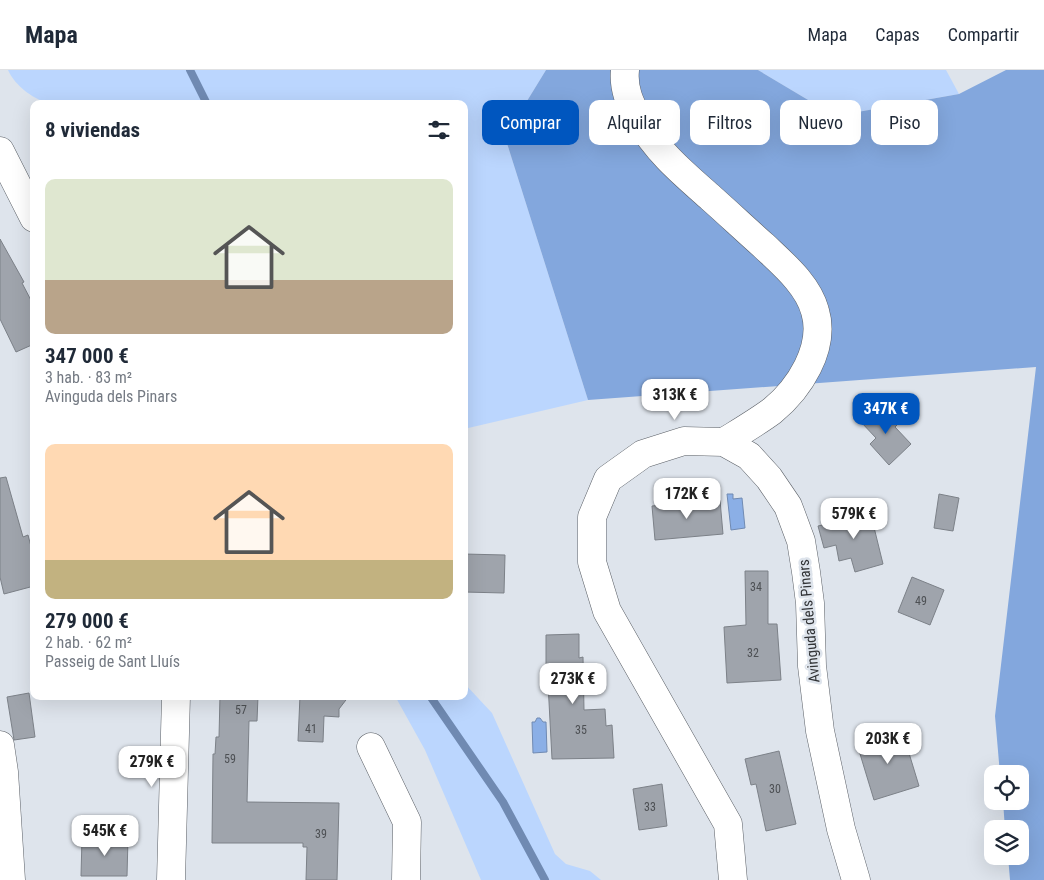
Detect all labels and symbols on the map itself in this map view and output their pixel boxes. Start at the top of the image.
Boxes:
pin: 313K € [634,378,716,421]
pin: 347K € [845,392,927,435]
pin: 172K € [646,478,728,520]
pin: 579K € [813,498,895,540]
street label: Avinguda dels Pinars [795,558,823,684]
house number: 34 [750,580,762,594]
house number: 49 [915,594,927,608]
house number: 32 [747,646,759,660]
pin: 273K € [532,662,614,705]
house number: 57 [235,703,247,717]
house number: 41 [305,722,317,736]
pin: 203K € [847,722,929,765]
house number: 35 [575,723,587,737]
pin: 279K € [111,746,193,788]
house number: 59 [224,752,236,766]
house number: 30 [769,782,781,796]
house number: 33 [644,800,656,814]
pin: 545K € [64,814,146,857]
house number: 39 [315,827,327,841]

